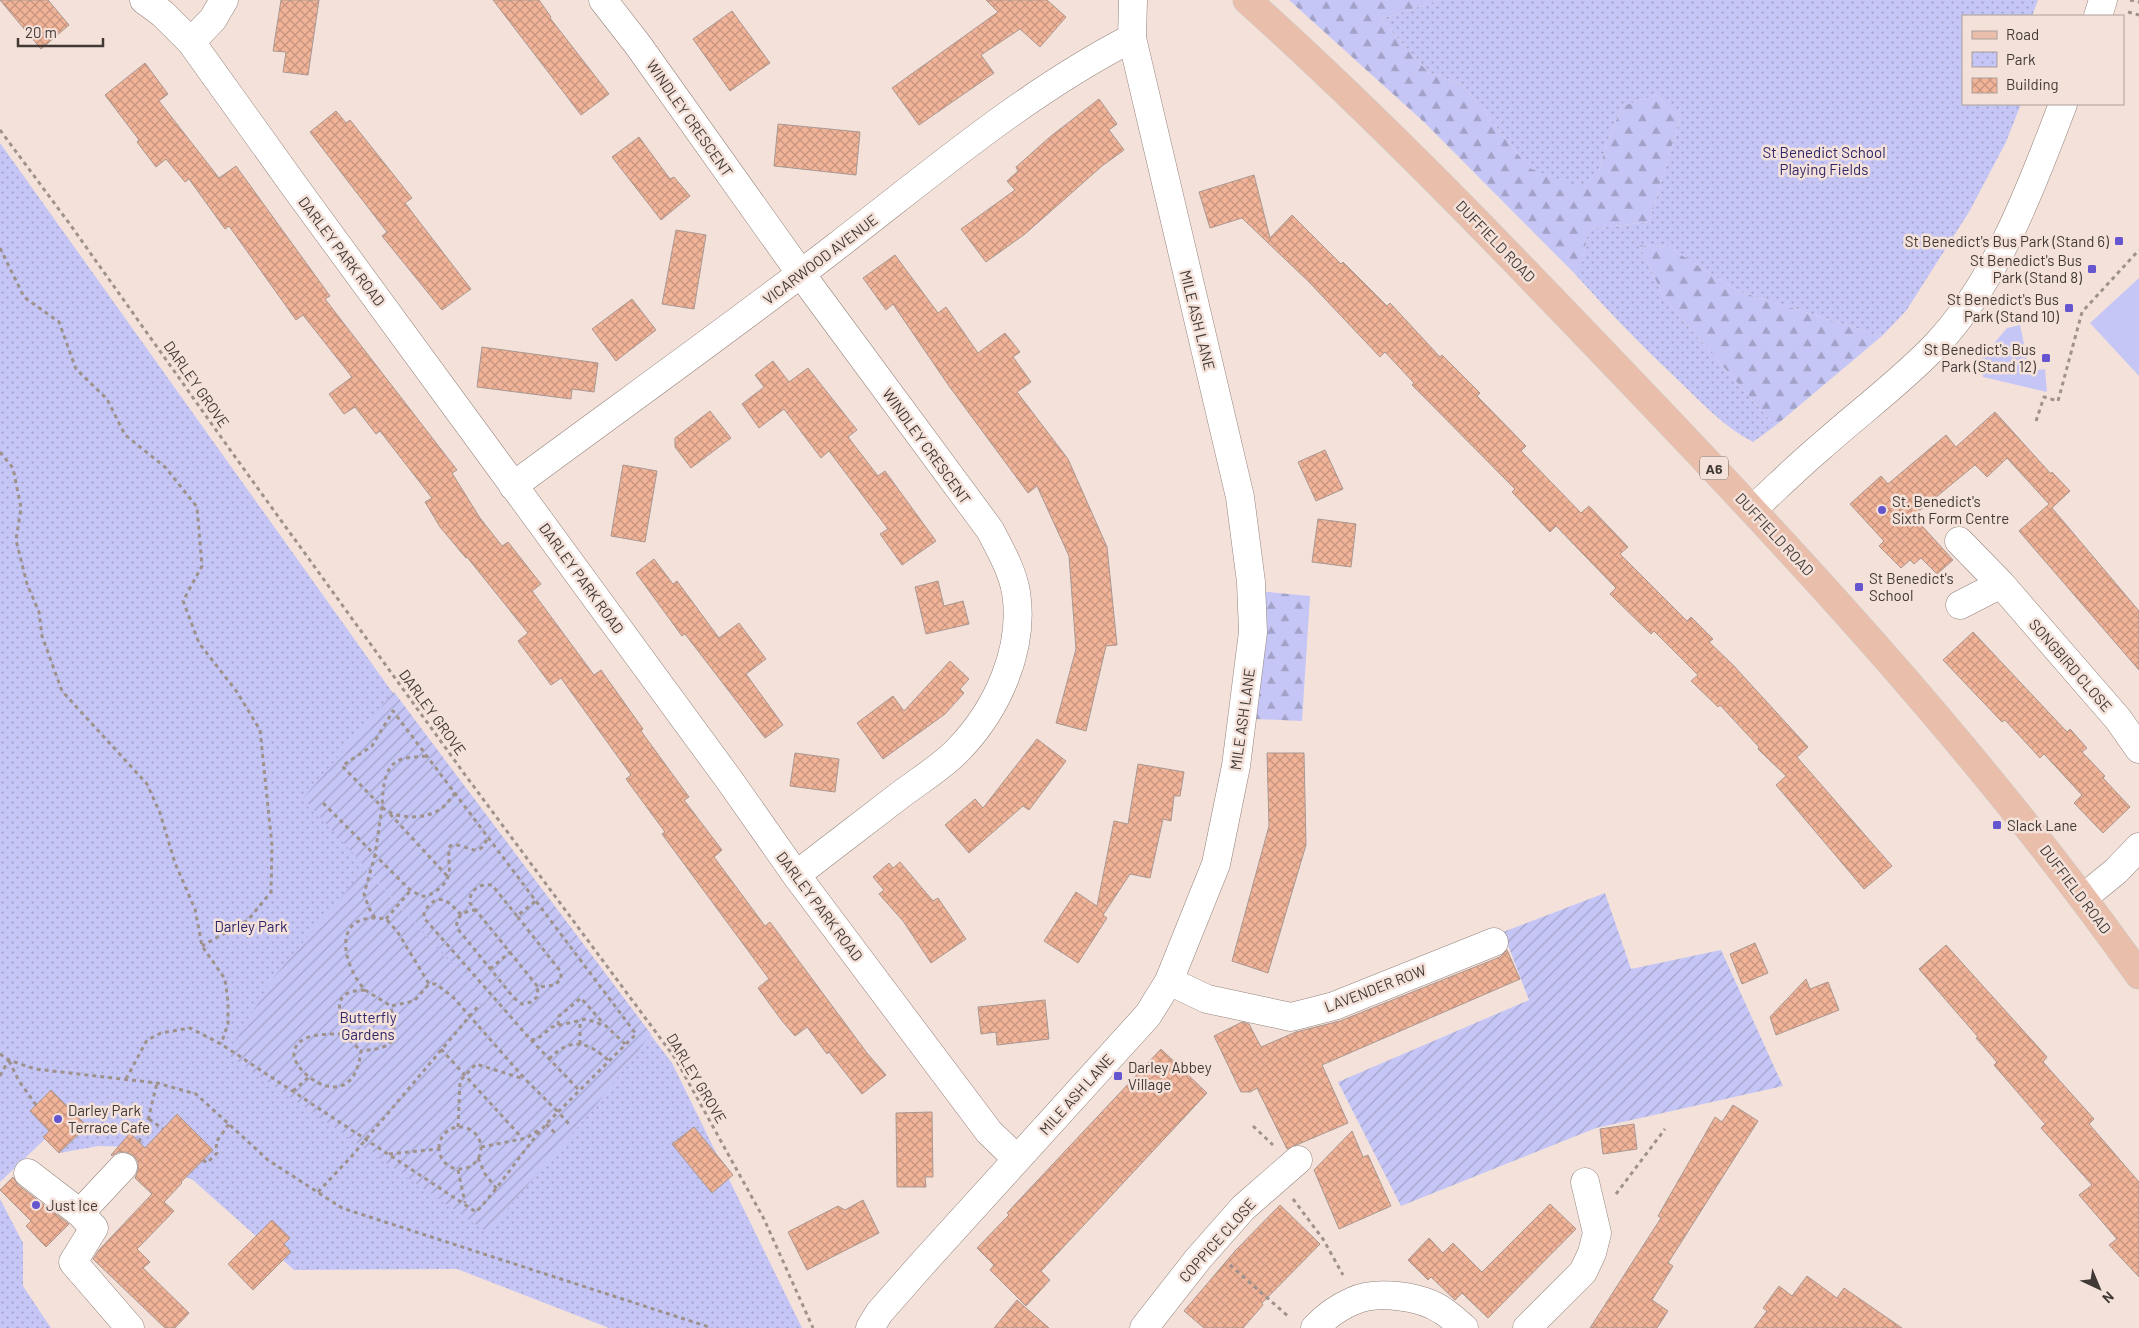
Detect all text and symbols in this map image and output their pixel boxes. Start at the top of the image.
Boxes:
scale bar [18,15,102,47]
legend [1962,15,2124,105]
text: 20 m [25,23,57,41]
text: Road [2006,25,2039,43]
text: Park [2006,50,2036,68]
street label: WINDLEY CRESCENT [643,56,737,180]
text: Building [2006,75,2059,93]
park label: St Benedict School Playing Fields [1762,143,1886,178]
street label: DARLEY PARK ROAD [295,193,389,309]
street label: DUFFIELD ROAD [1452,196,1540,286]
street label: VICARWOOD AVENUE [759,210,881,308]
place label: St Benedict's Bus Park (Stand 6) [1905,232,2109,250]
marker: St Benedict's Bus Park (Stand 6) [2113,235,2125,247]
place label: St Benedict's Bus Park (Stand 8) [1970,251,2082,286]
marker: St Benedict's Bus Park (Stand 8) [2086,263,2098,275]
street label: MILE ASH LANE [1177,268,1219,372]
place label: St Benedict's Bus Park (Stand 10) [1947,290,2059,325]
marker: St Benedict's Bus Park (Stand 10) [2063,302,2075,314]
street label: DARLEY GROVE [160,337,234,431]
place label: St Benedict's Bus Park (Stand 12) [1924,340,2036,375]
marker: St Benedict's Bus Park (Stand 12) [2040,352,2052,364]
street label: WINDLEY CRESCENT [879,385,975,507]
road number: A6 [1700,456,1728,479]
street label: DUFFIELD ROAD [1732,489,1818,579]
place label: St. Benedict's Sixth Form Centre [1892,492,2009,527]
marker: St. Benedict's Sixth Form Centre [1876,504,1888,516]
street label: DARLEY PARK ROAD [536,519,628,637]
place label: St Benedict's School [1869,569,1954,604]
marker: St Benedict's School [1853,581,1865,593]
street label: SONGBIRD CLOSE [2026,615,2116,715]
street label: DARLEY GROVE [396,666,470,758]
street label: MILE ASH LANE [1226,667,1258,771]
place label: Slack Lane [2007,816,2077,834]
marker: Slack Lane [1991,819,2003,831]
street label: DUFFIELD ROAD [2037,841,2115,937]
street label: DARLEY PARK ROAD [773,848,867,964]
park label: Darley Park [215,917,288,935]
street label: LAVENDER ROW [1322,960,1428,1016]
park label: Butterfly Gardens [339,1008,397,1043]
street label: DARLEY GROVE [663,1030,731,1126]
street label: MILE ASH LANE [1035,1050,1117,1138]
place label: Darley Abbey Village [1128,1058,1212,1093]
marker: Darley Abbey Village [1112,1070,1124,1082]
place label: Darley Park Terrace Cafe [68,1101,150,1136]
marker: Darley Park Terrace Cafe [52,1113,64,1125]
street label: COPPICE CLOSE [1175,1195,1259,1285]
place label: Just Ice [46,1196,98,1214]
marker: Just Ice [30,1199,42,1211]
north arrow [2074,1263,2124,1313]
text: N [2099,1288,2118,1307]

